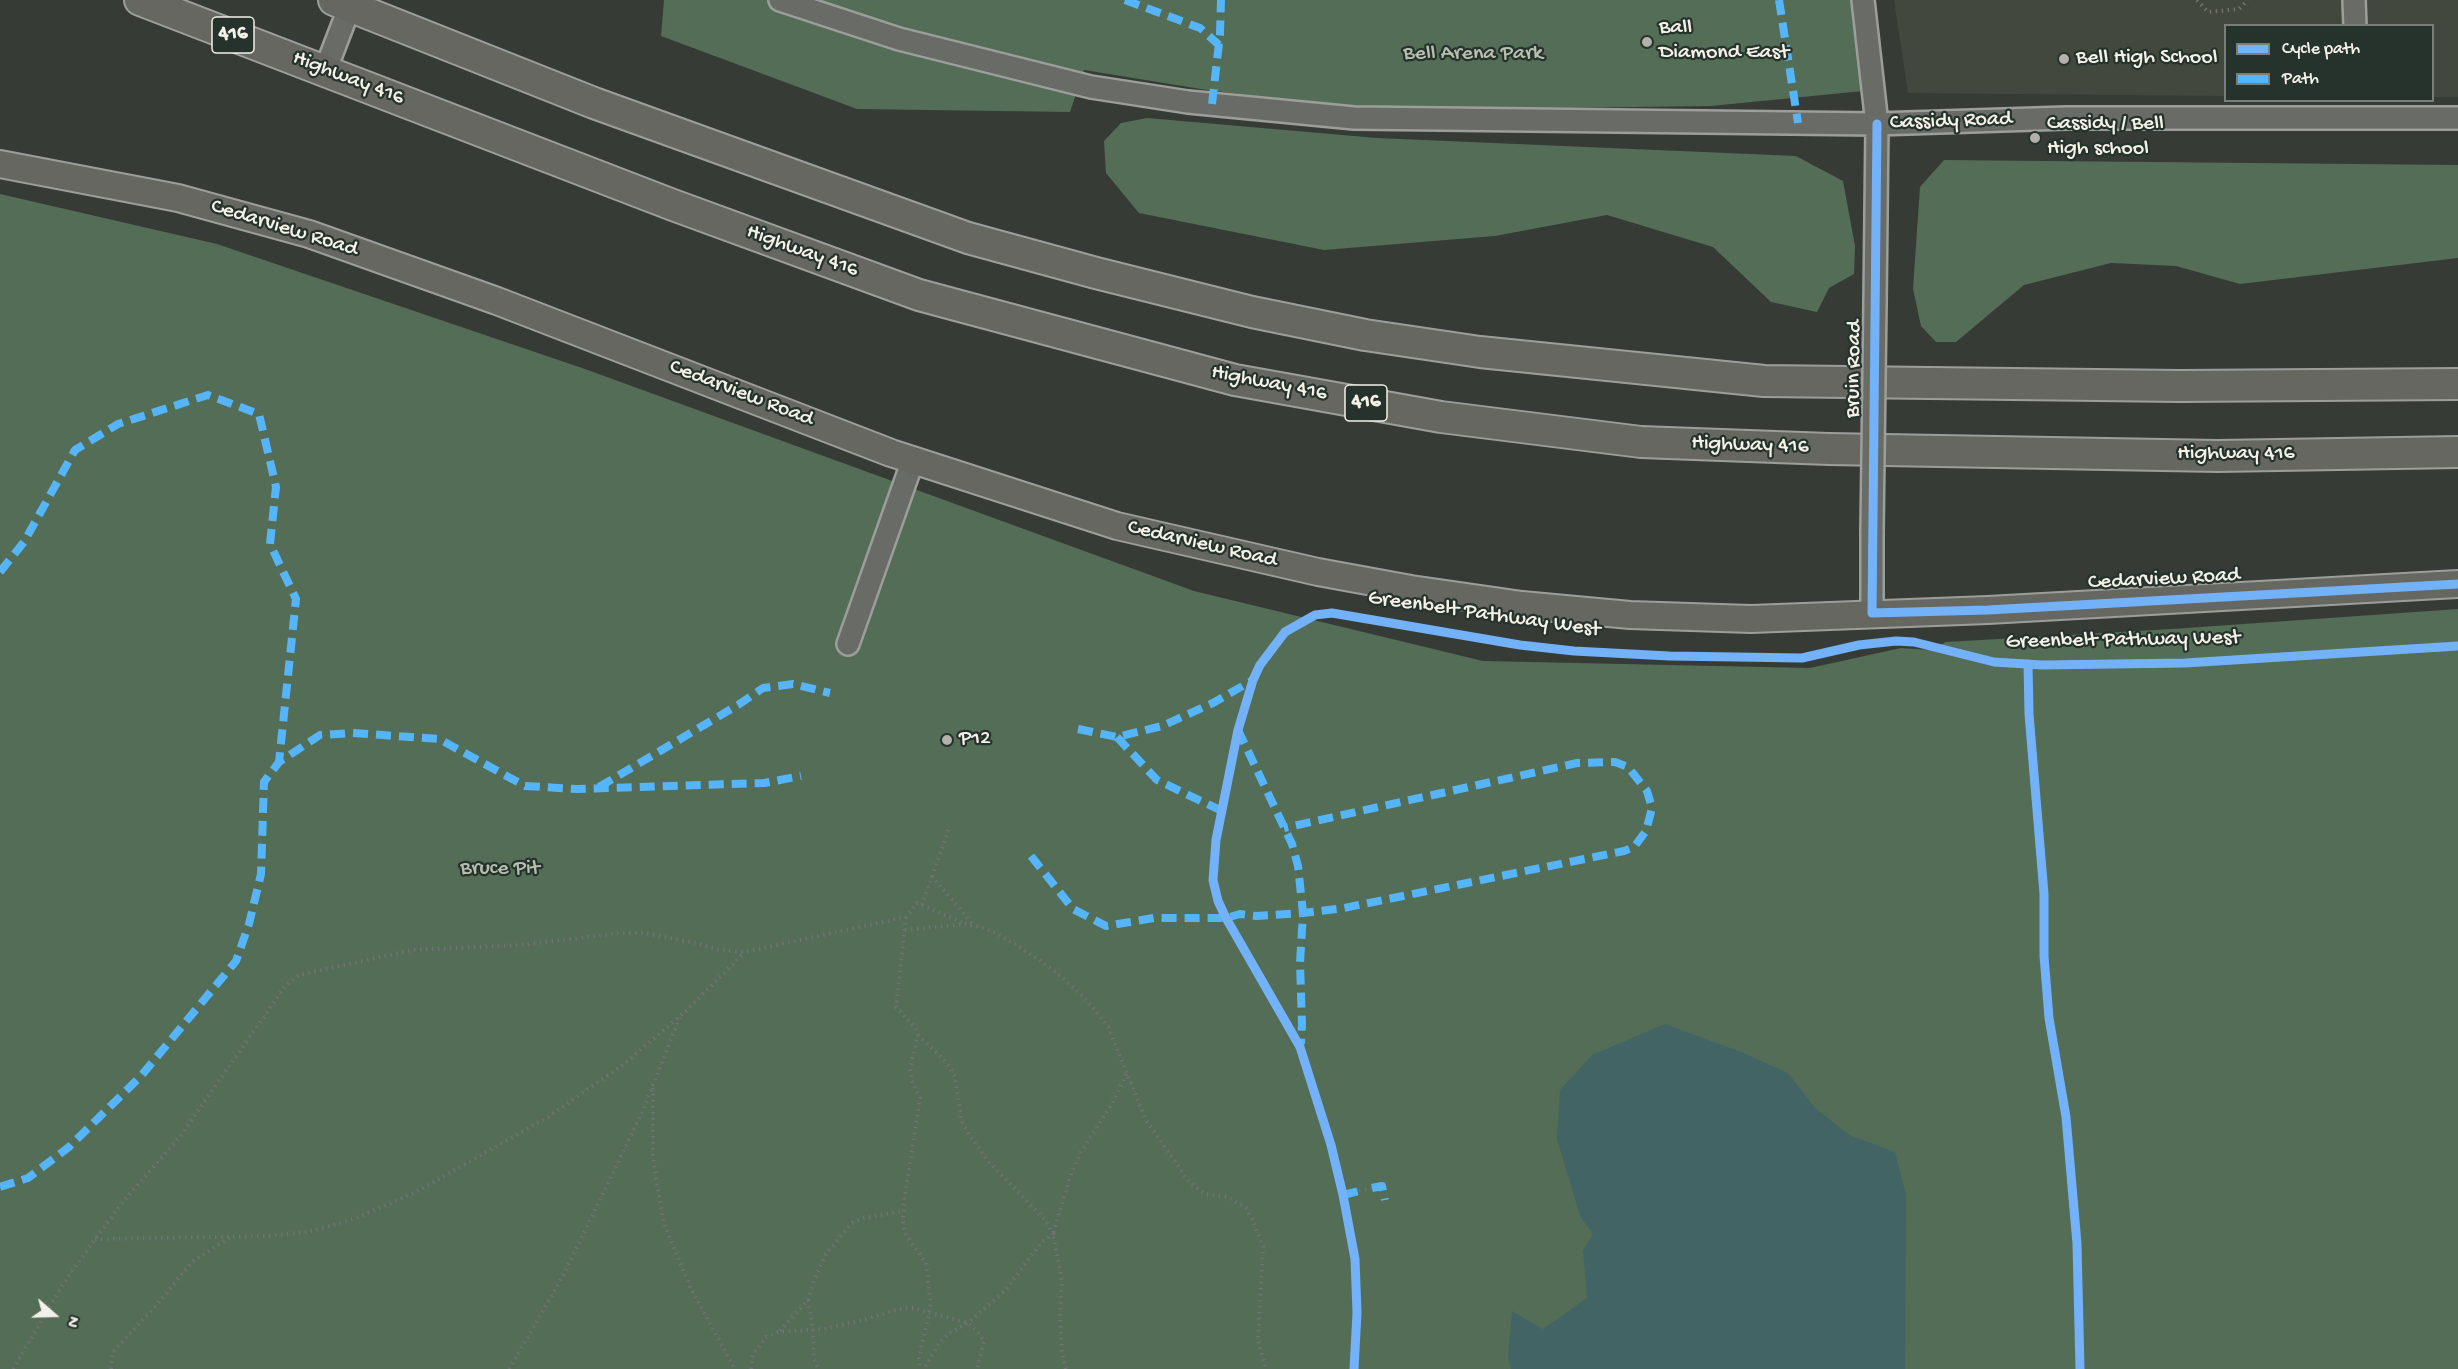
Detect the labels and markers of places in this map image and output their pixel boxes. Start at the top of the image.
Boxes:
place label: Ball Diamond East [1659,16,1789,68]
marker: Ball Diamond East [1640,35,1654,49]
place label: Bell High School [2076,46,2218,72]
marker: Bell High School [2057,52,2071,66]
place label: Cassidy / Bell High school [2047,112,2164,164]
marker: Cassidy / Bell High school [2028,131,2042,145]
place label: P12 [959,727,991,753]
marker: P12 [940,733,954,747]

